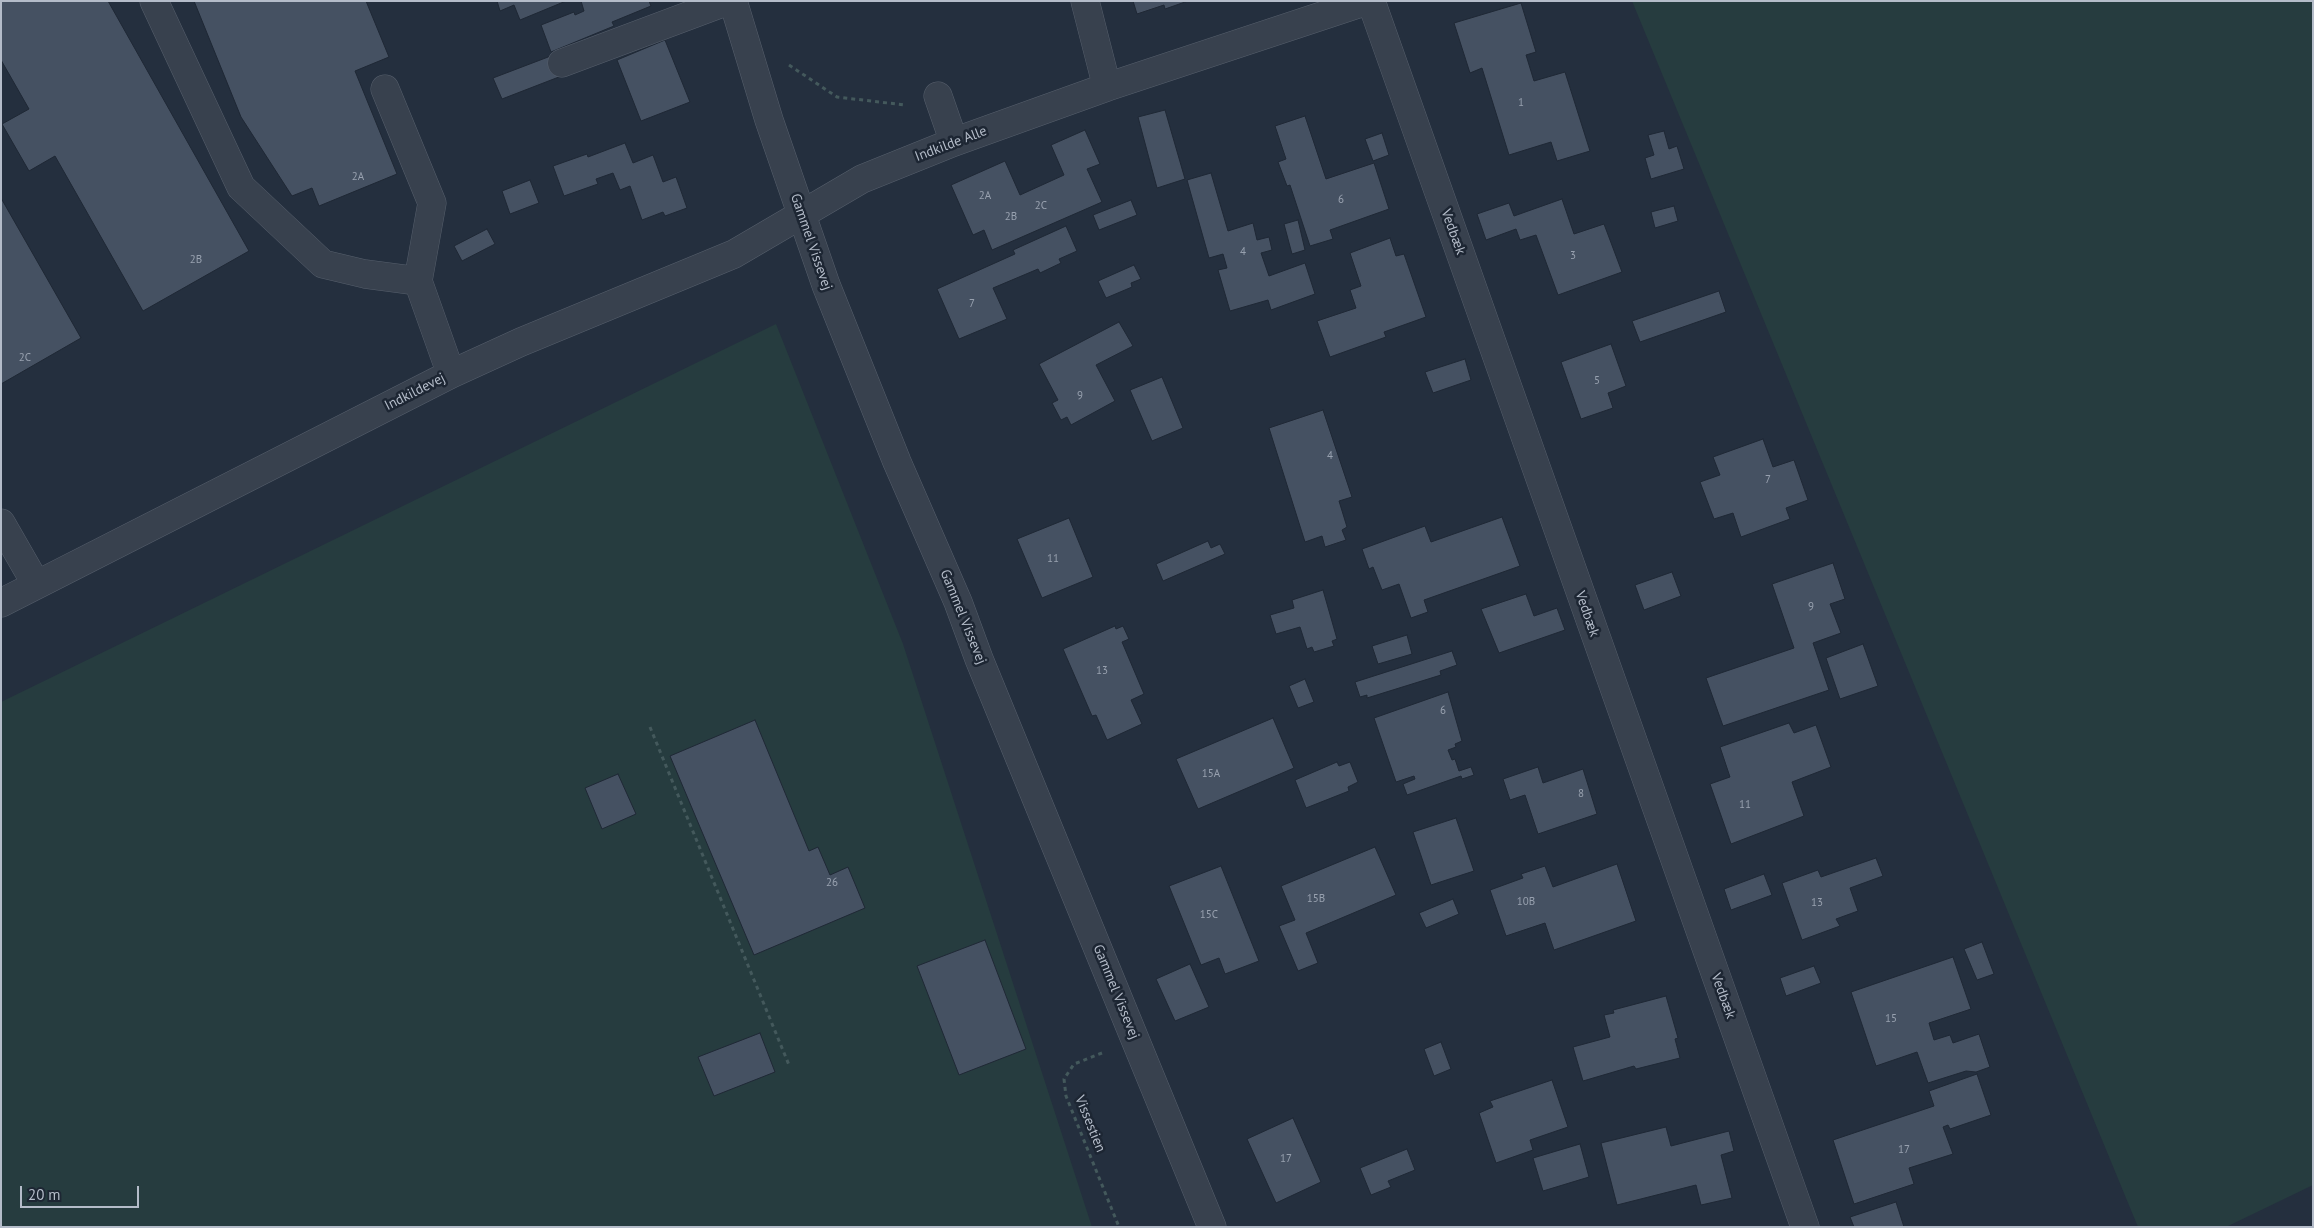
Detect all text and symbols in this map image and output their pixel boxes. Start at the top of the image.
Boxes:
house number: 1 [1518,96,1524,110]
street label: Indkilde Alle [913,123,989,165]
house number: 2A [352,170,364,184]
house number: 2A [979,189,991,203]
street label: Gammel Vissevej [787,192,835,292]
house number: 6 [1338,193,1344,207]
house number: 2C [1035,199,1047,213]
street label: Vedbæk [1437,207,1469,257]
house number: 2B [1005,210,1017,224]
house number: 4 [1240,245,1246,259]
house number: 3 [1570,249,1576,263]
house number: 2B [190,253,202,267]
house number: 7 [969,297,975,311]
house number: 2C [19,351,31,365]
street label: Indkildevej [382,370,448,414]
house number: 5 [1594,374,1600,388]
house number: 9 [1077,389,1083,403]
house number: 4 [1327,449,1333,463]
house number: 7 [1765,473,1771,487]
house number: 11 [1047,552,1059,566]
street label: Gammel Vissevej [936,567,990,667]
street label: Vedbæk [1571,589,1603,639]
house number: 9 [1808,600,1814,614]
house number: 13 [1096,664,1108,678]
house number: 6 [1440,704,1446,718]
house number: 15A [1202,767,1220,781]
house number: 8 [1578,787,1584,801]
house number: 11 [1739,798,1751,812]
house number: 26 [826,876,838,890]
house number: 15B [1307,892,1325,906]
house number: 10B [1517,895,1535,909]
house number: 13 [1811,896,1823,910]
house number: 15C [1200,908,1218,922]
street label: Gammel Vissevej [1089,942,1143,1042]
street label: Vedbæk [1707,971,1739,1021]
house number: 15 [1885,1012,1897,1026]
street label: Vissestien [1071,1093,1109,1155]
house number: 17 [1898,1143,1910,1157]
house number: 17 [1280,1152,1292,1166]
scale bar [22,1176,141,1208]
text: 20 m [28,1185,61,1204]

